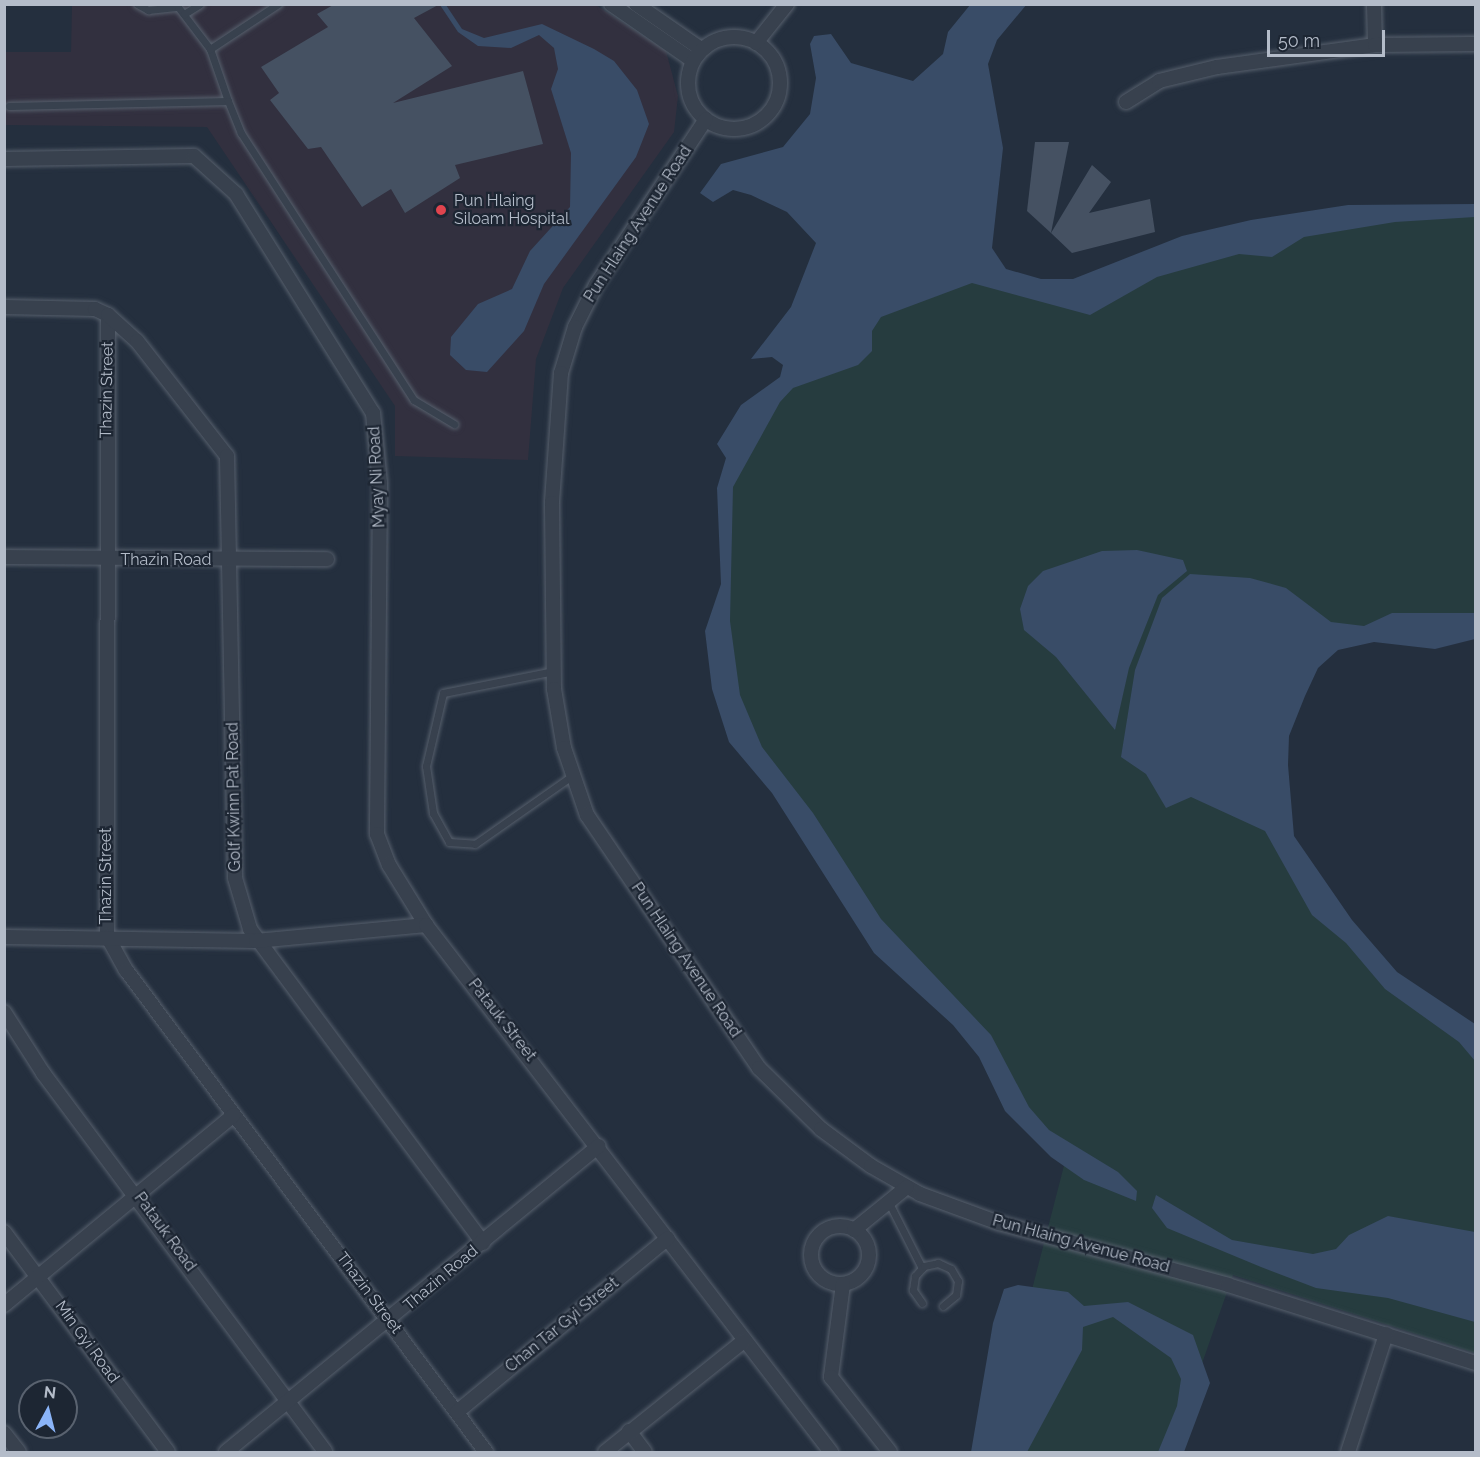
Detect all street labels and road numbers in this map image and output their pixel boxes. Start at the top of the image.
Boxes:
street label: Pun Hlaing Avenue Road [580,142,696,306]
street label: Thazin Street [97,341,117,439]
street label: Myay Ni Road [365,426,389,528]
street label: Thazin Road [121,550,211,570]
street label: Golf Kwinn Pat Road [223,722,245,872]
street label: Thazin Street [96,828,116,924]
street label: Pun Hlaing Avenue Road [627,879,745,1041]
street label: Patauk Street [464,975,540,1065]
street label: Patauk Road [130,1189,200,1275]
street label: Pun Hlaing Avenue Road [990,1211,1172,1277]
street label: Thazin Road [400,1241,482,1315]
street label: Thazin Street [332,1249,406,1337]
street label: Chan Tar Gyi Street [501,1273,623,1377]
street label: Min Gyi Road [51,1297,123,1387]

